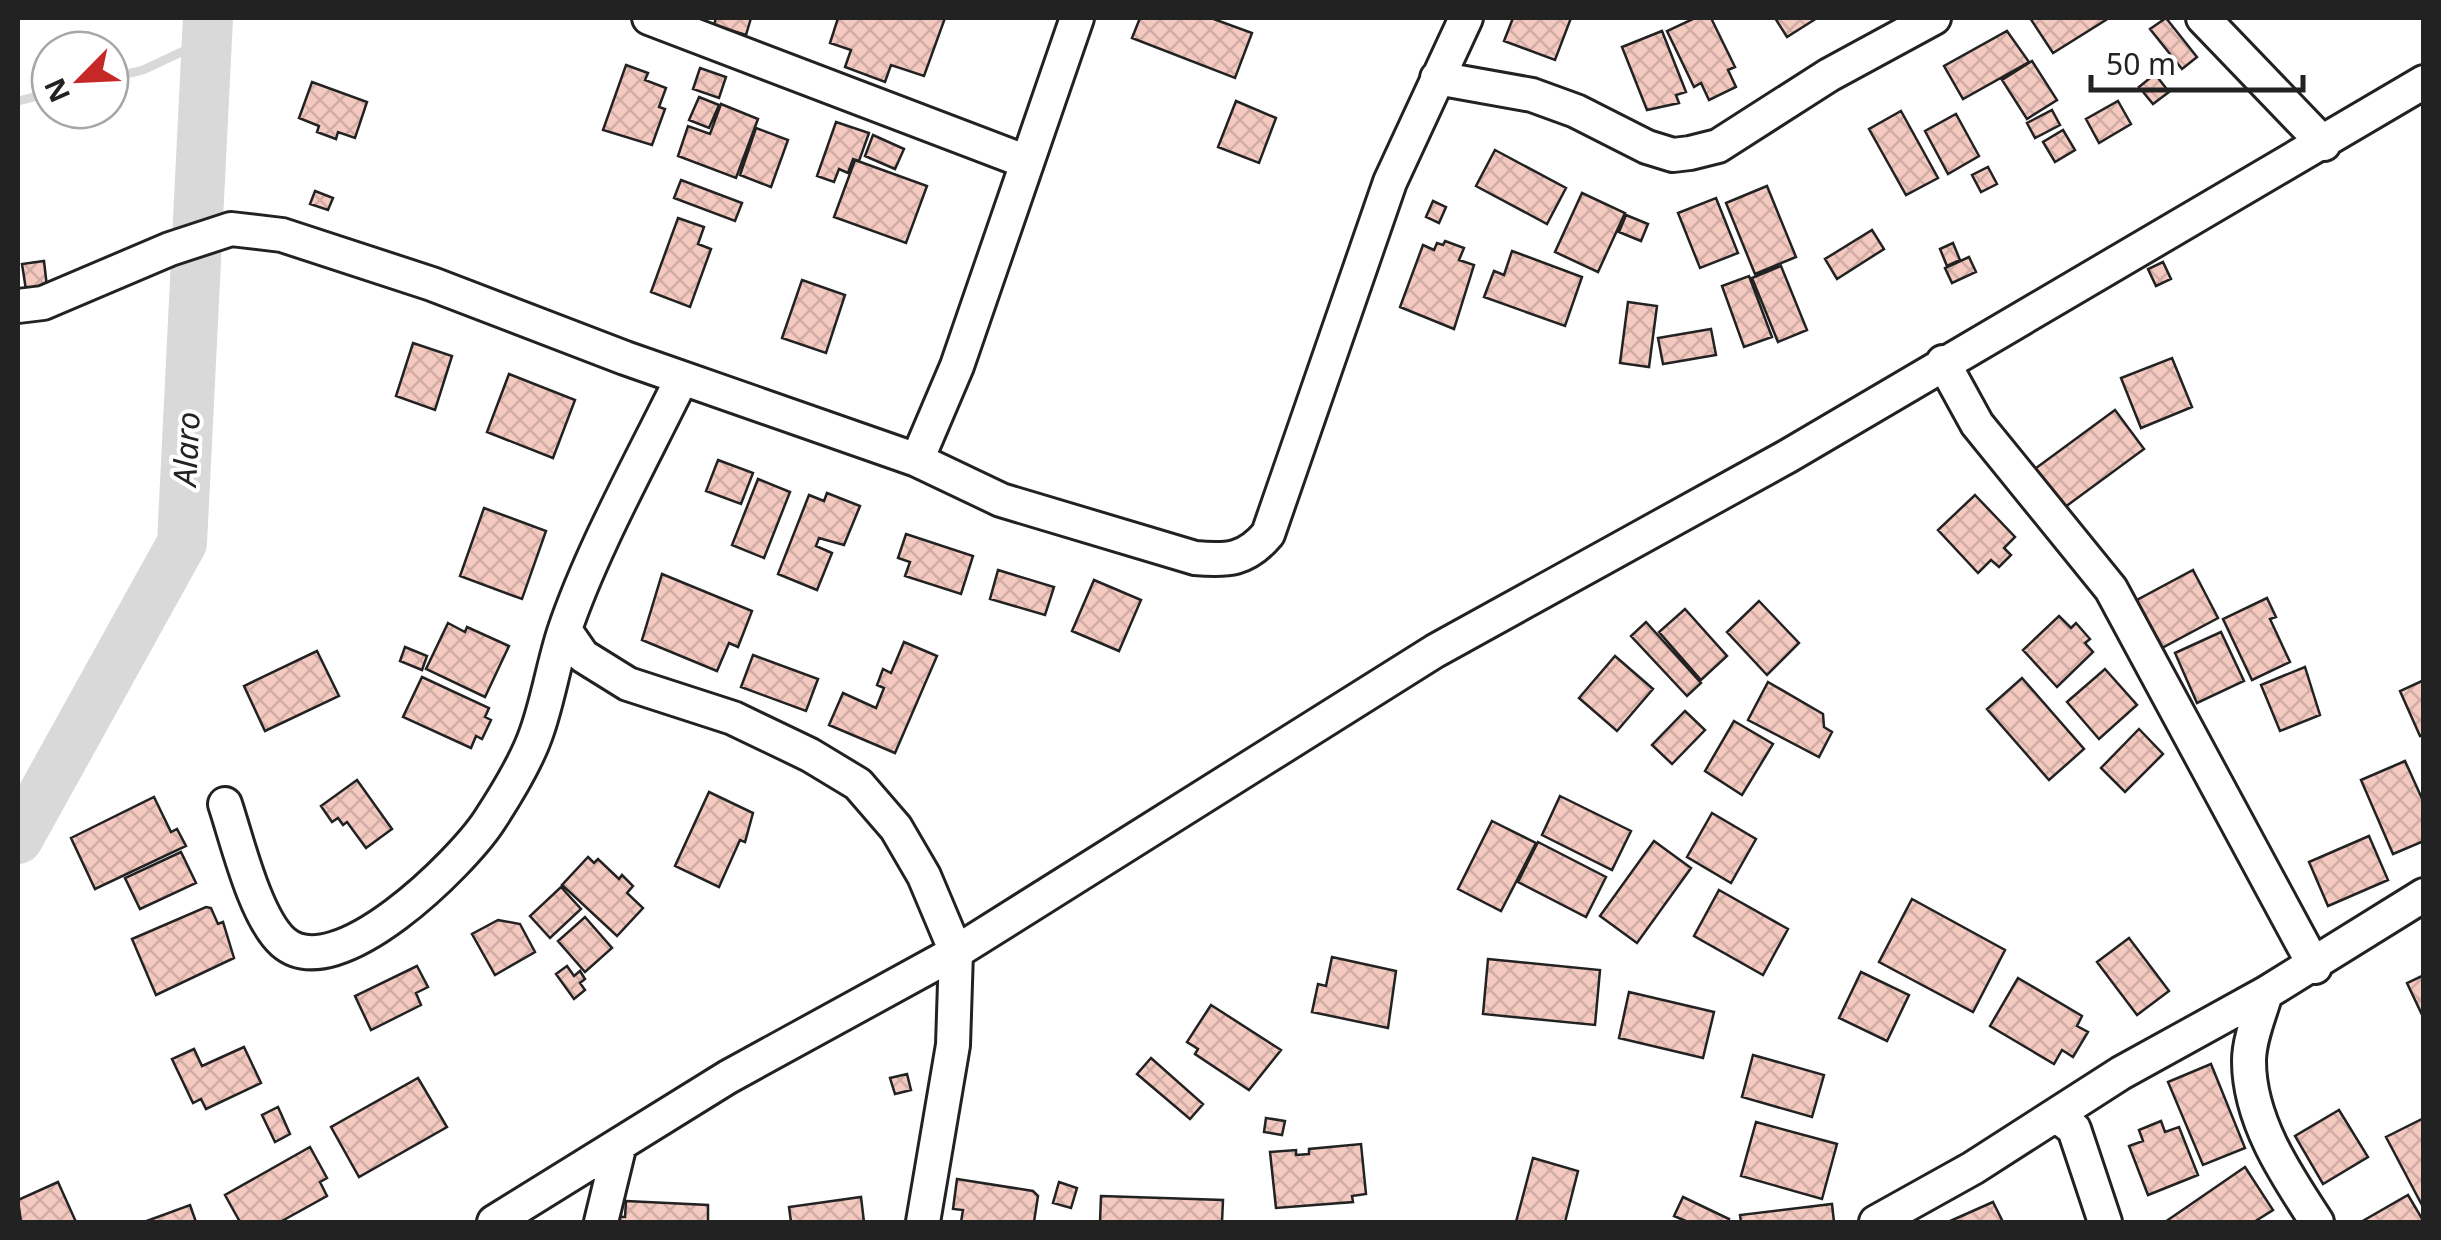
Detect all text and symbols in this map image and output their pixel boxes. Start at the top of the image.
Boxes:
north arrow [30,30,130,130]
scale bar [2091,30,2304,92]
text: 50 m [2106,43,2176,84]
text: N [34,72,78,109]
water label: Alaro [162,411,209,489]

